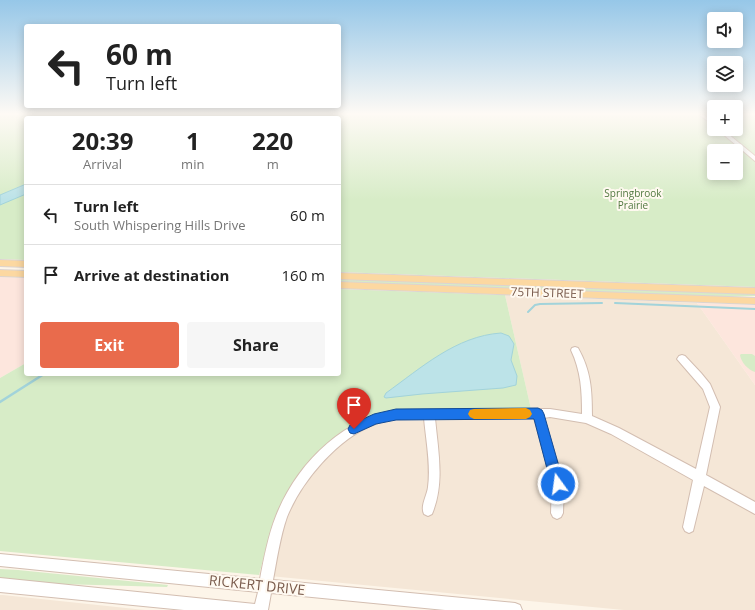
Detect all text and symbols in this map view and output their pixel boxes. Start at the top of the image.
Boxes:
map controls [707,12,743,180]
button: sound [707,12,743,48]
text: 60 m [106,35,173,73]
icon: left [40,40,92,92]
button: layers [707,56,743,92]
text: Turn left [106,71,177,95]
button: + [707,100,743,136]
text: 20:39 [72,124,133,157]
text: 1 [186,124,200,157]
text: 220 [252,124,293,157]
button: − [707,144,743,180]
text: Arrival [83,155,122,173]
text: min [181,155,204,173]
text: m [267,155,279,173]
park label: Springbrook Prairie [604,186,662,212]
text: Turn left [74,196,139,216]
icon: left [40,204,62,226]
text: 60 m [290,205,325,225]
text: South Whispering Hills Drive [74,216,245,234]
icon: arrive [40,264,62,286]
text: Arrive at destination [74,265,229,285]
text: 160 m [281,265,325,285]
street label: 75TH STREET [510,283,584,302]
button: Exit [40,322,179,368]
button: Share [187,322,325,368]
pin [337,388,371,429]
icon: arrive [343,394,365,416]
position arrow [537,463,579,505]
street label: RICKERT DRIVE [208,570,306,599]

